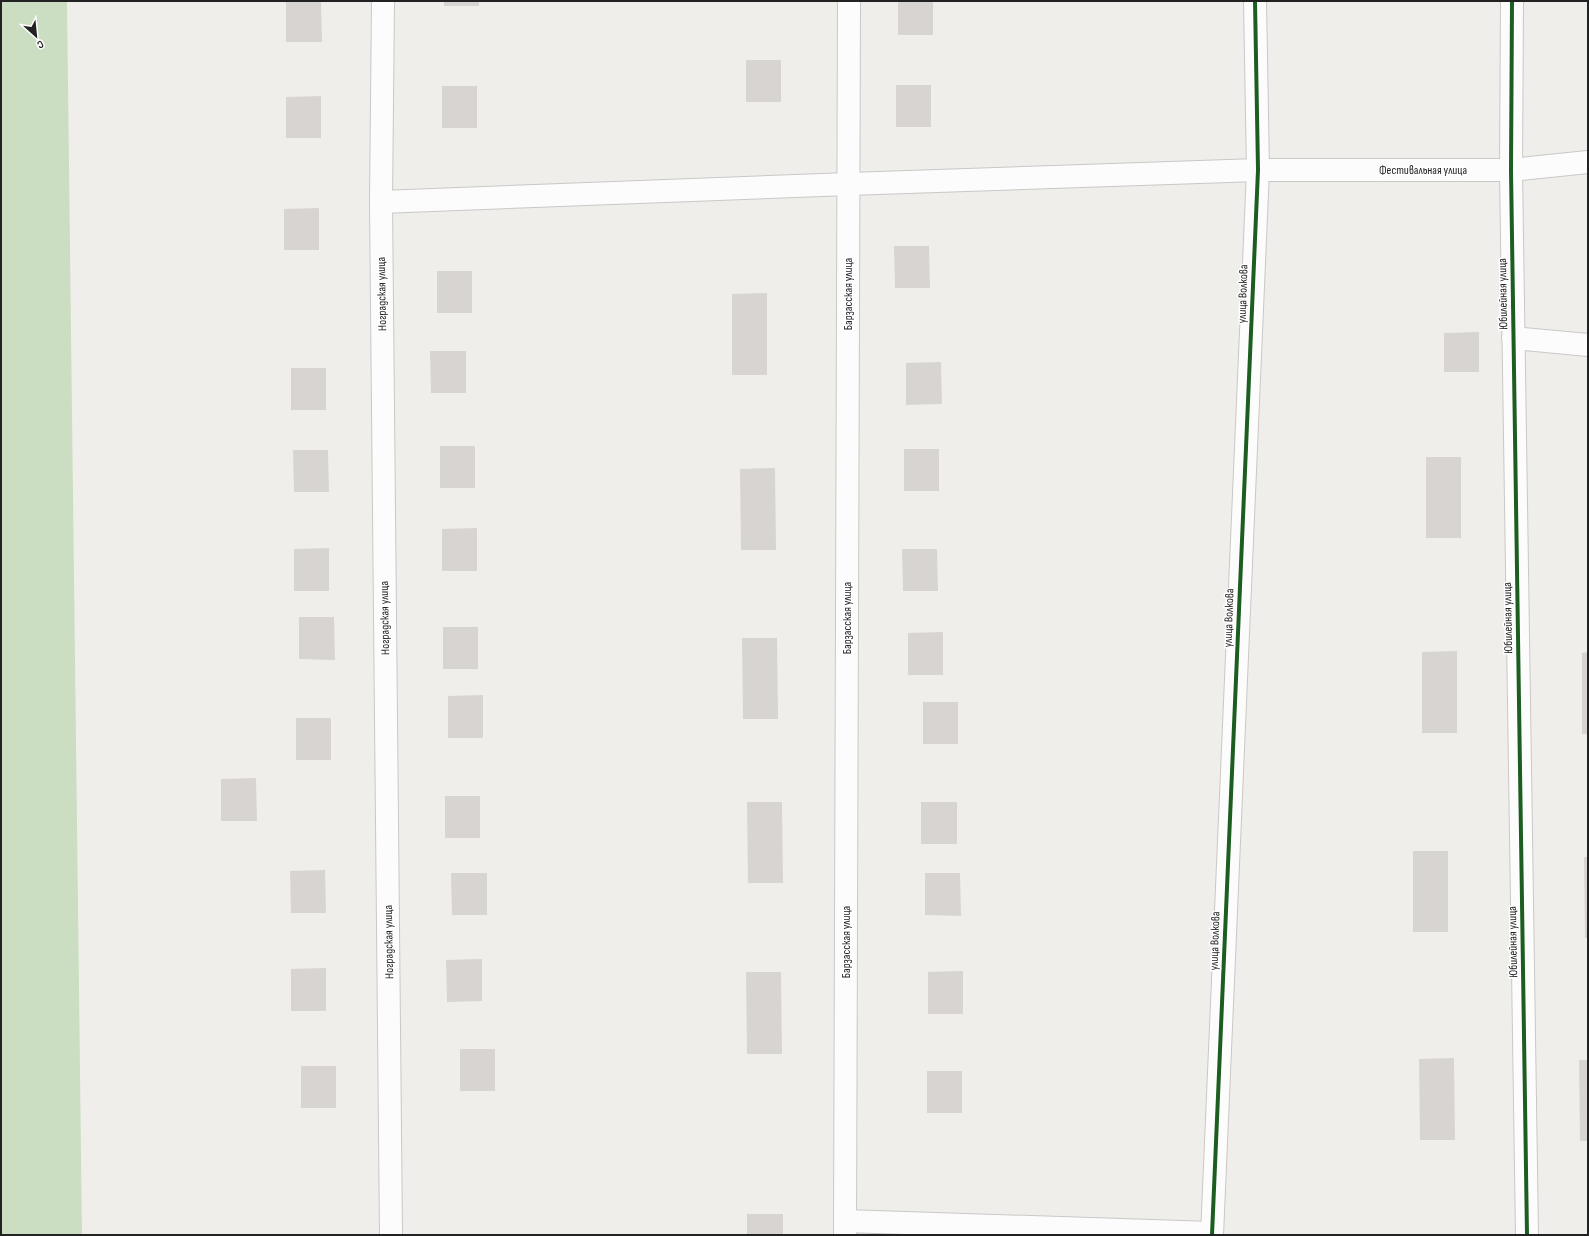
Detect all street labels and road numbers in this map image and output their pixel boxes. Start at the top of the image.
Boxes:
street label: Фестивальная улица [1379,163,1467,178]
street label: Ноградская улица [374,257,390,331]
street label: Барзасская улица [841,257,856,330]
street label: Юбилейная улица [1495,258,1511,330]
street label: улица Волкова [1234,264,1252,324]
street label: Ноградская улица [377,581,393,655]
street label: Барзасская улица [840,581,855,654]
street label: Юбилейная улица [1500,582,1516,654]
street label: улица Волкова [1220,588,1238,648]
street label: Ноградская улица [381,905,397,979]
street label: Барзасская улица [839,905,854,978]
street label: Юбилейная улица [1505,906,1521,978]
street label: улица Волкова [1206,911,1224,971]

